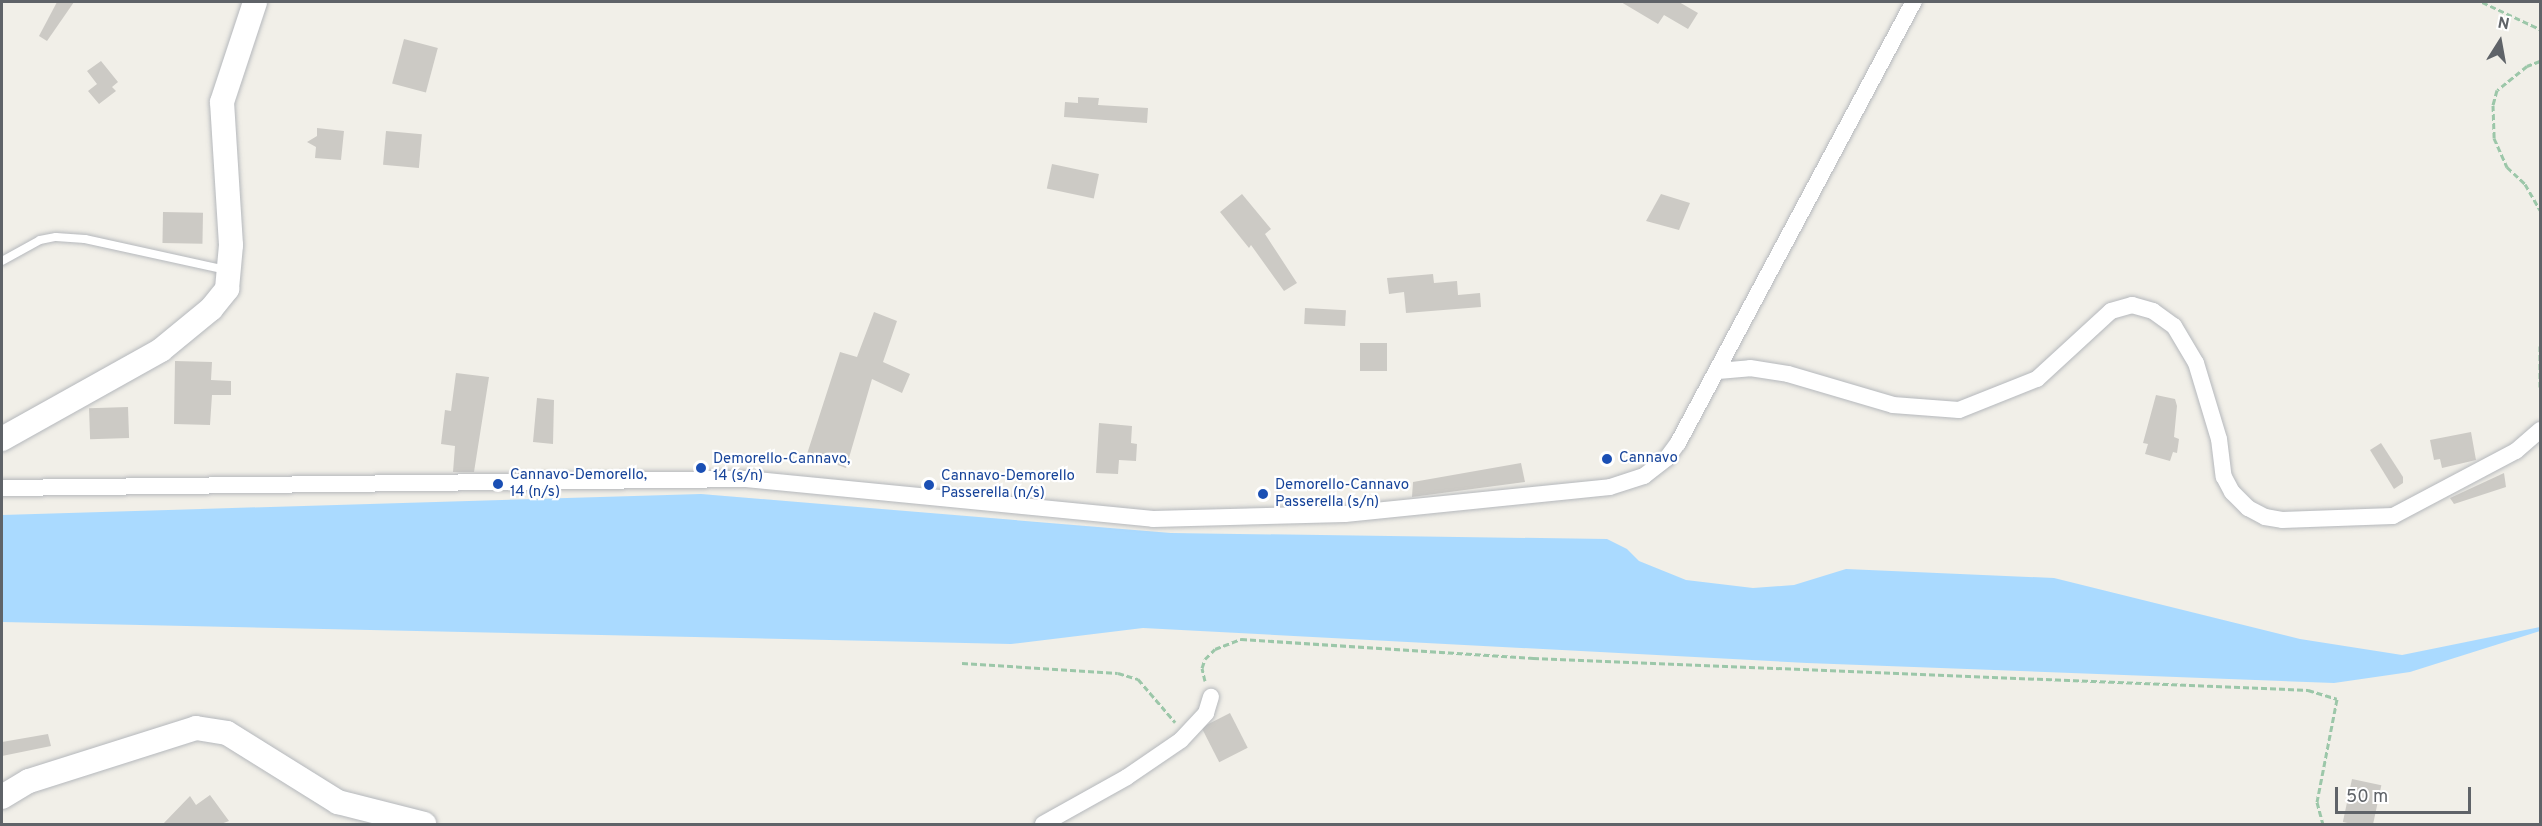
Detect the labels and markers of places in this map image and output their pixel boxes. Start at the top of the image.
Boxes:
place label: Demorello-Cannavo, 14 (s/n) [713,450,850,485]
place label: Cannavo [1619,450,1678,468]
marker: Cannavo [1600,452,1614,466]
marker: Demorello-Cannavo, 14 (s/n) [694,461,708,475]
place label: Cannavo-Demorello, 14 (n/s) [510,466,647,501]
place label: Cannavo-Demorello Passerella (n/s) [941,467,1075,502]
place label: Demorello-Cannavo Passerella (s/n) [1275,476,1409,511]
marker: Cannavo-Demorello, 14 (n/s) [491,477,505,491]
marker: Cannavo-Demorello Passerella (n/s) [922,478,936,492]
marker: Demorello-Cannavo Passerella (s/n) [1256,487,1270,501]

